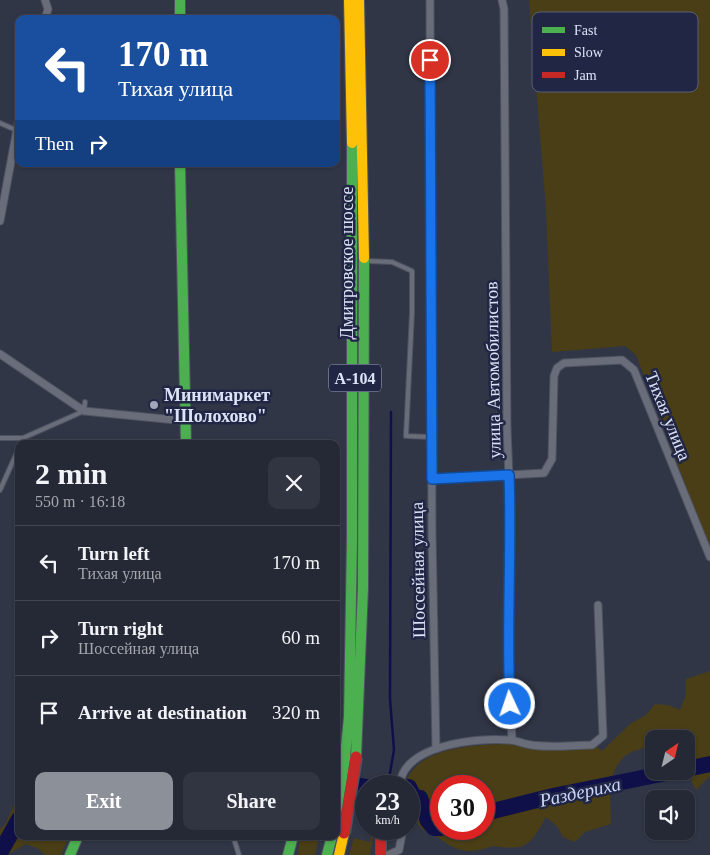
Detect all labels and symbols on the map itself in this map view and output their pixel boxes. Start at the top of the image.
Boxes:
legend [532,12,698,92]
text: Fast [574,23,597,38]
pin [409,39,451,81]
text: Slow [574,45,604,60]
text: Jam [574,68,597,83]
street label: Дмитровское шоссе [337,187,357,339]
street label: улица Автомобилистов [481,281,505,459]
road number: А-104 [329,364,381,392]
street label: Тихая улица [641,369,695,463]
place label: Минимаркет "Шолохово" [164,385,270,426]
marker: Минимаркет "Шолохово" [148,399,160,411]
street label: Шоссейная улица [407,502,429,638]
position arrow [483,677,535,729]
north arrow [645,730,695,780]
water label: Раздериха [536,773,623,811]
speed limit sign: 30 [430,775,495,840]

